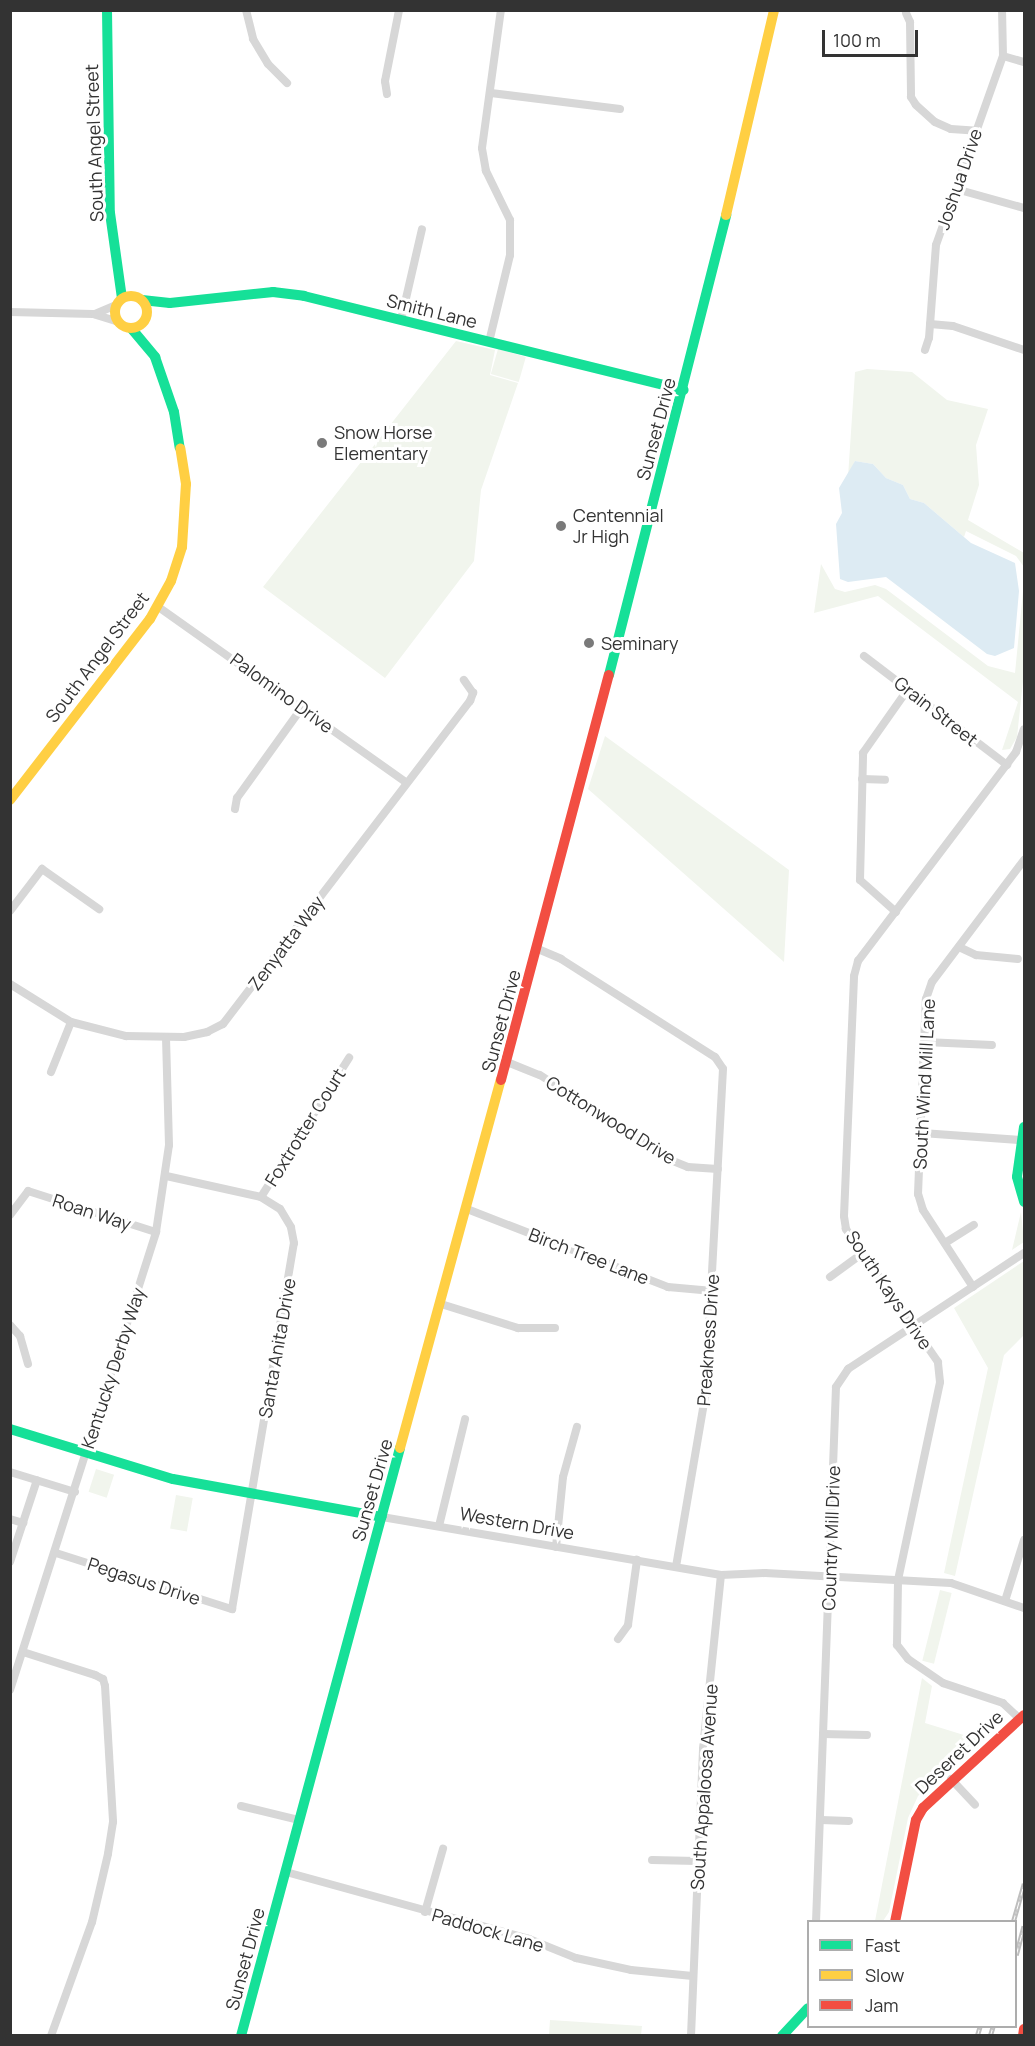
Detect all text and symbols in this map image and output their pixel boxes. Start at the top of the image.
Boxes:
scale bar [825,18,921,56]
text: 100 m [833,28,881,52]
street label: South Angel Street [80,64,108,222]
street label: Joshua Drive [932,126,986,232]
street label: Smith Lane [385,289,479,333]
street label: Sunset Drive [632,375,680,483]
place label: Snow Horse Elementary [334,422,432,464]
marker: Snow Horse Elementary [315,436,329,450]
place label: Centennial Jr High [573,505,664,548]
marker: Centennial Jr High [554,519,568,533]
street label: South Angel Street [41,587,153,727]
place label: Seminary [601,632,678,654]
marker: Seminary [582,636,596,650]
street label: Palomino Drive [226,648,338,738]
street label: Grain Street [890,672,982,750]
street label: Zenyatta Way [243,891,329,995]
street label: Sunset Drive [477,967,525,1075]
street label: South Wind Mill Lane [909,998,939,1170]
street label: Foxtrotter Court [260,1064,350,1190]
street label: Cottonwood Drive [542,1071,680,1169]
street label: Roan Way [50,1189,134,1235]
street label: Birch Tree Lane [526,1223,652,1289]
street label: South Kays Drive [841,1226,937,1354]
street label: Preakness Drive [693,1273,723,1407]
street label: Santa Anita Drive [254,1276,300,1420]
street label: Kentucky Derby Way [77,1285,149,1451]
street label: Sunset Drive [347,1436,397,1544]
street label: Country Mill Drive [818,1465,844,1611]
street label: Western Drive [458,1502,576,1544]
street label: Pegasus Drive [85,1553,203,1609]
street label: South Appaloosa Avenue [686,1683,722,1891]
street label: Deseret Drive [911,1706,1007,1798]
street label: Paddock Lane [430,1904,546,1956]
street label: Sunset Drive [221,1905,269,2013]
legend [807,1920,1017,2028]
text: Fast [865,1933,900,1957]
text: Slow [865,1963,904,1987]
text: Jam [865,1993,899,2017]

